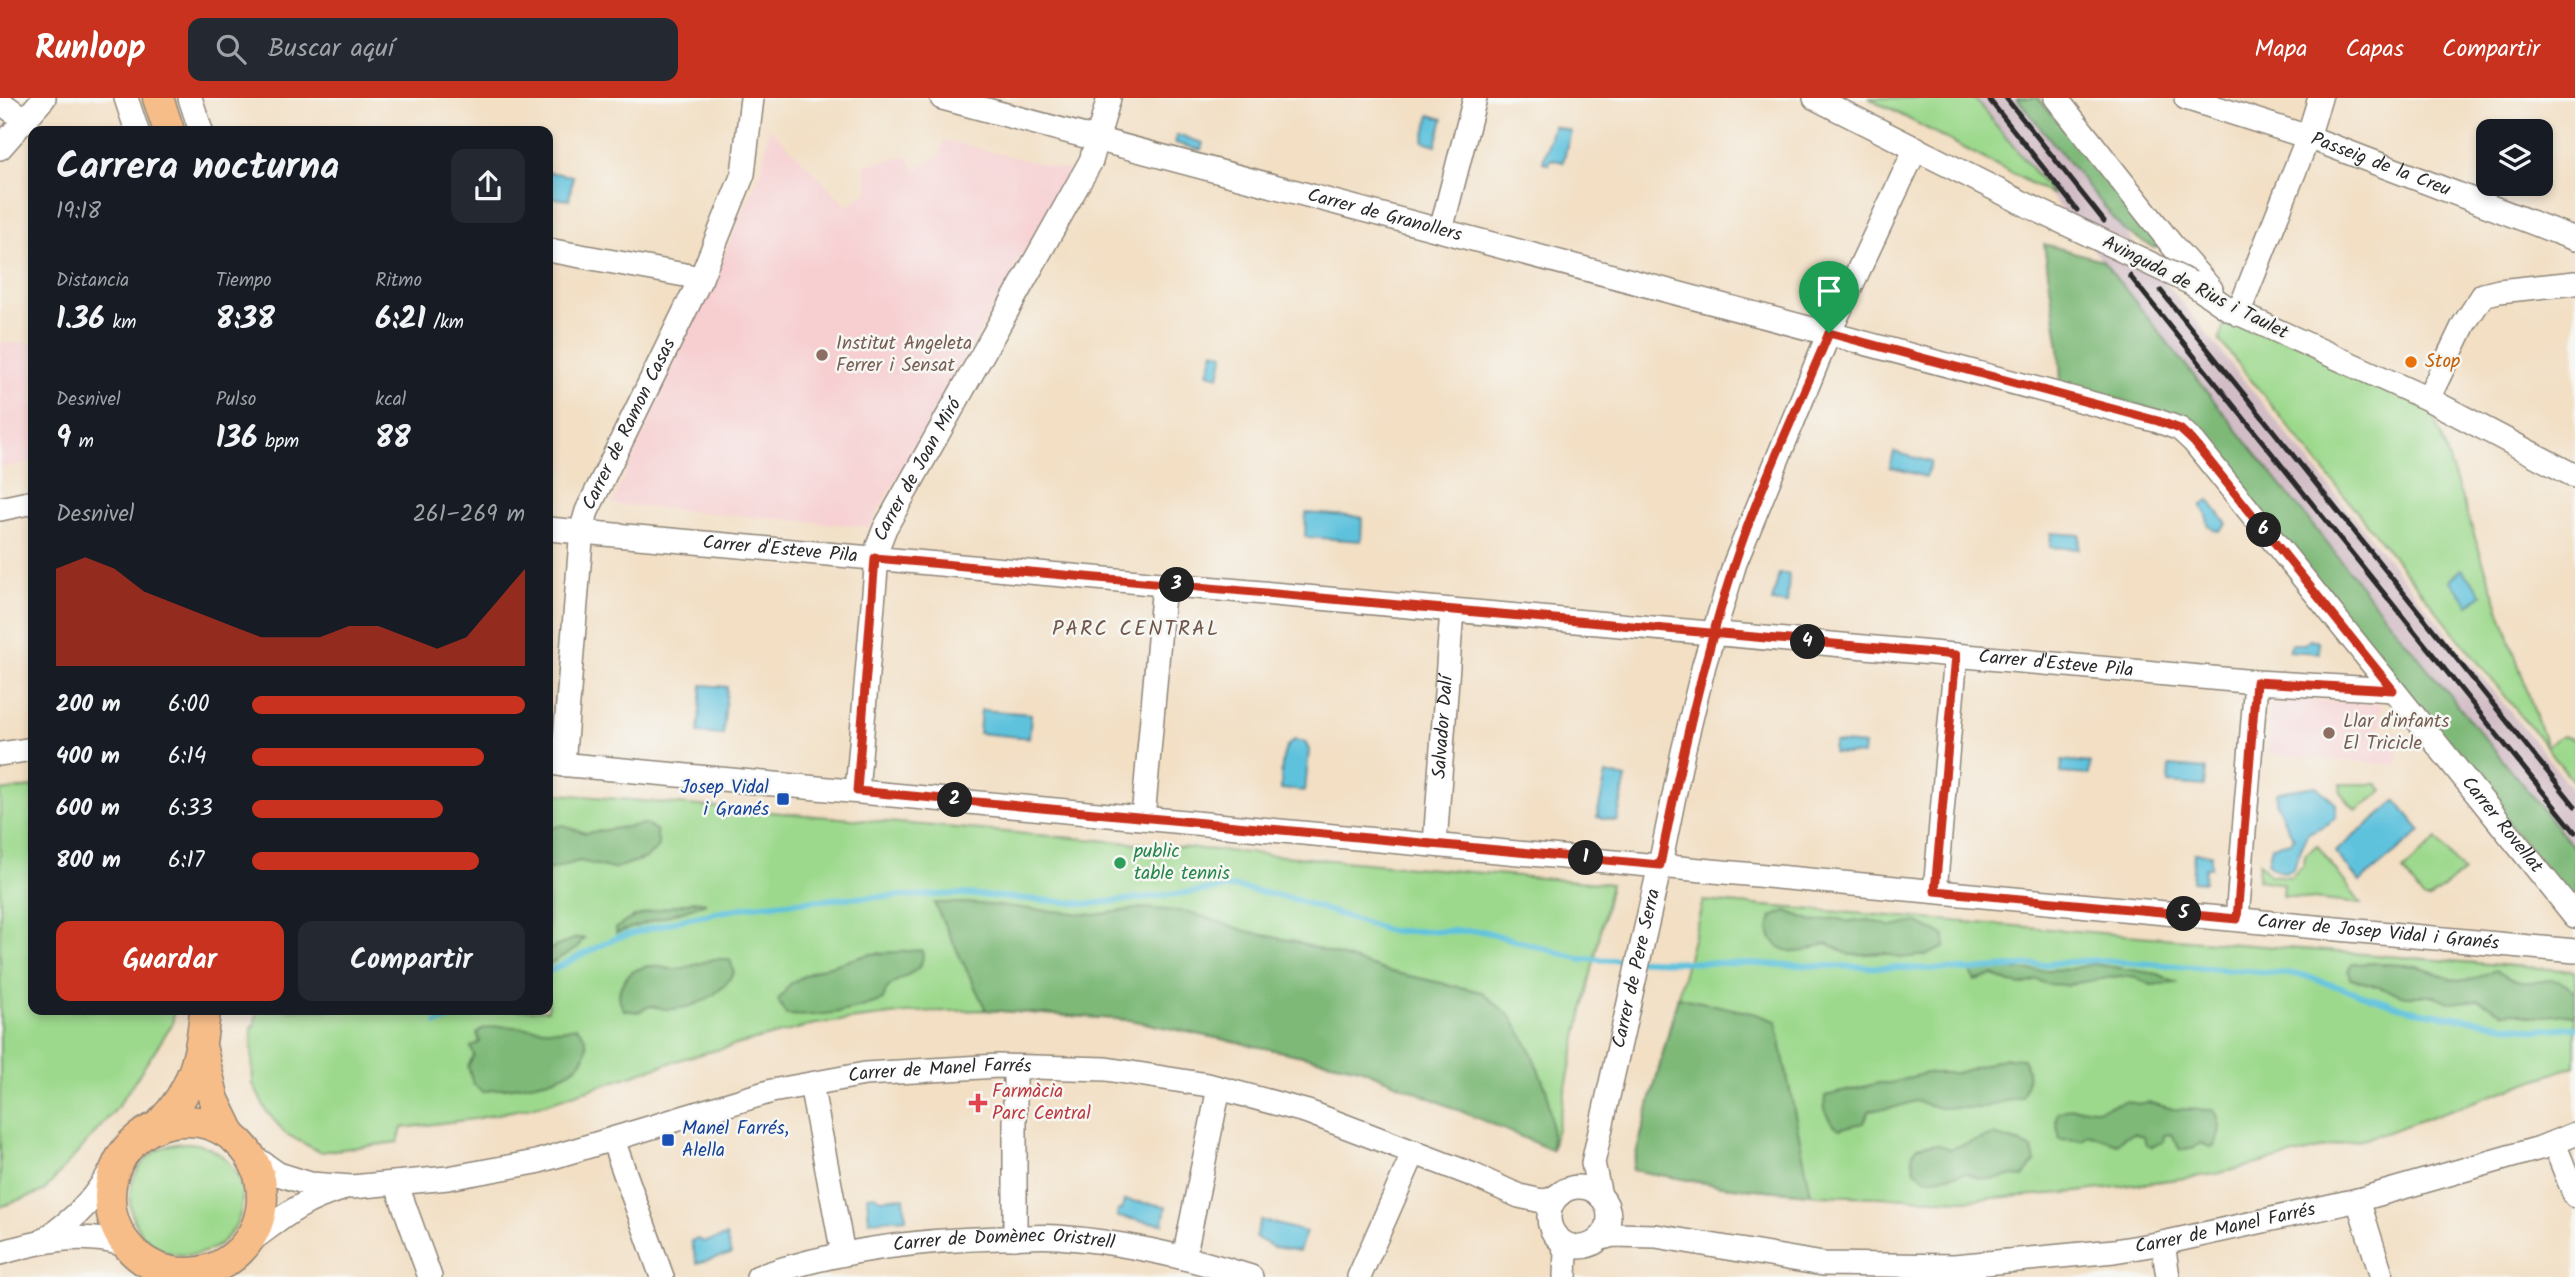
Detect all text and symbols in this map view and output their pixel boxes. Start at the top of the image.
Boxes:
search box [188,18,678,81]
text: Runloop [35,23,146,76]
text: Buscar aquí [268,28,394,70]
icon: search [212,30,250,68]
text: Mapa [2255,30,2307,69]
text: Capas [2345,30,2404,69]
text: Compartir [2442,30,2540,69]
map controls [2476,119,2553,196]
button: layers [2476,119,2553,196]
street label: Passeig de la Creu [2307,124,2455,205]
text: Carrera nocturna [56,138,339,198]
button: share [451,149,525,223]
street label: Carrer de Granollers [1304,181,1465,250]
text: 19:18 [56,194,101,230]
street label: Avinguda de Rius i Taulet [2097,228,2294,348]
pin [1799,261,1859,333]
text: Distancia [56,266,129,296]
text: Tiempo [216,266,272,296]
text: Ritmo [375,266,422,296]
icon: arrive [1810,272,1848,310]
text: 1.36 [56,296,105,344]
text: 8:38 [216,296,275,344]
text: 6:21 [375,296,426,344]
text: km [105,308,137,338]
text: /km [426,308,464,338]
place label: Institut Angeleta Ferrer i Sensat [836,329,972,381]
street label: Carrer de Ramon Casas [575,333,684,515]
marker: Institut Angeleta Ferrer i Sensat [814,347,830,363]
place label: Stop [2425,347,2460,377]
marker: Stop [2403,354,2419,370]
text: Desnivel [56,385,121,415]
text: Pulso [216,385,256,415]
text: kcal [375,385,406,415]
street label: Carrer de Joan Miró [866,392,971,546]
text: 9 [56,415,71,463]
text: 136 [216,415,257,463]
text: 88 [375,415,411,463]
text: m [71,427,94,457]
text: bpm [257,427,299,457]
text: Desnivel [56,497,134,533]
text: 261–269 m [413,497,525,533]
pin: 6 [2246,512,2282,548]
text: 6 [2258,514,2269,544]
street label: Carrer d'Esteve Pila [701,528,859,572]
pin: 3 [1160,568,1194,602]
text: 3 [1171,569,1182,599]
district label: PARC CENTRAL [1052,613,1220,646]
pin: 4 [1790,624,1826,660]
text: 4 [1802,626,1813,656]
street label: Carrer d'Esteve Pila [1977,642,2135,686]
street label: Salvador Dalí [1425,671,1462,780]
text: 200 m [56,687,121,723]
text: 6:00 [168,687,209,723]
place label: Llar d'infants El Tricicle [2343,707,2449,759]
marker: Llar d'infants El Tricicle [2321,725,2337,741]
text: 400 m [56,739,120,775]
text: 6:14 [168,739,206,775]
street label: Carrer Rovellat [2453,770,2551,881]
place label: Josep Vidal i Granés [680,773,769,825]
pin: 2 [937,782,972,818]
text: 2 [949,784,960,814]
text: 600 m [56,791,120,827]
text: 6:33 [168,791,213,827]
marker: Josep Vidal i Granés [775,791,791,807]
place label: public table tennis [1133,837,1230,889]
pin: 1 [1568,840,1604,876]
text: 1 [1583,842,1588,872]
text: 800 m [56,843,121,879]
text: 6:17 [168,843,204,879]
marker: public table tennis [1112,855,1128,871]
street label: Carrer de Pere Serra [1604,886,1669,1051]
pin: 5 [2166,896,2202,932]
text: 5 [2179,898,2188,928]
street label: Carrer de Josep Vidal i Granés [2256,907,2500,959]
button: Guardar [56,921,284,1001]
button: Compartir [298,921,525,1001]
street label: Carrer de Manel Farrés [846,1051,1032,1092]
place label: Farmàcia Parc Central [992,1077,1091,1129]
marker: Farmàcia Parc Central [970,1095,986,1111]
place label: Manel Farrés, Alella [682,1114,789,1166]
marker: Manel Farrés, Alella [660,1132,676,1148]
street label: Carrer de Manel Farrés [2133,1195,2318,1262]
street label: Carrer de Domènec Oristrell [891,1221,1117,1261]

